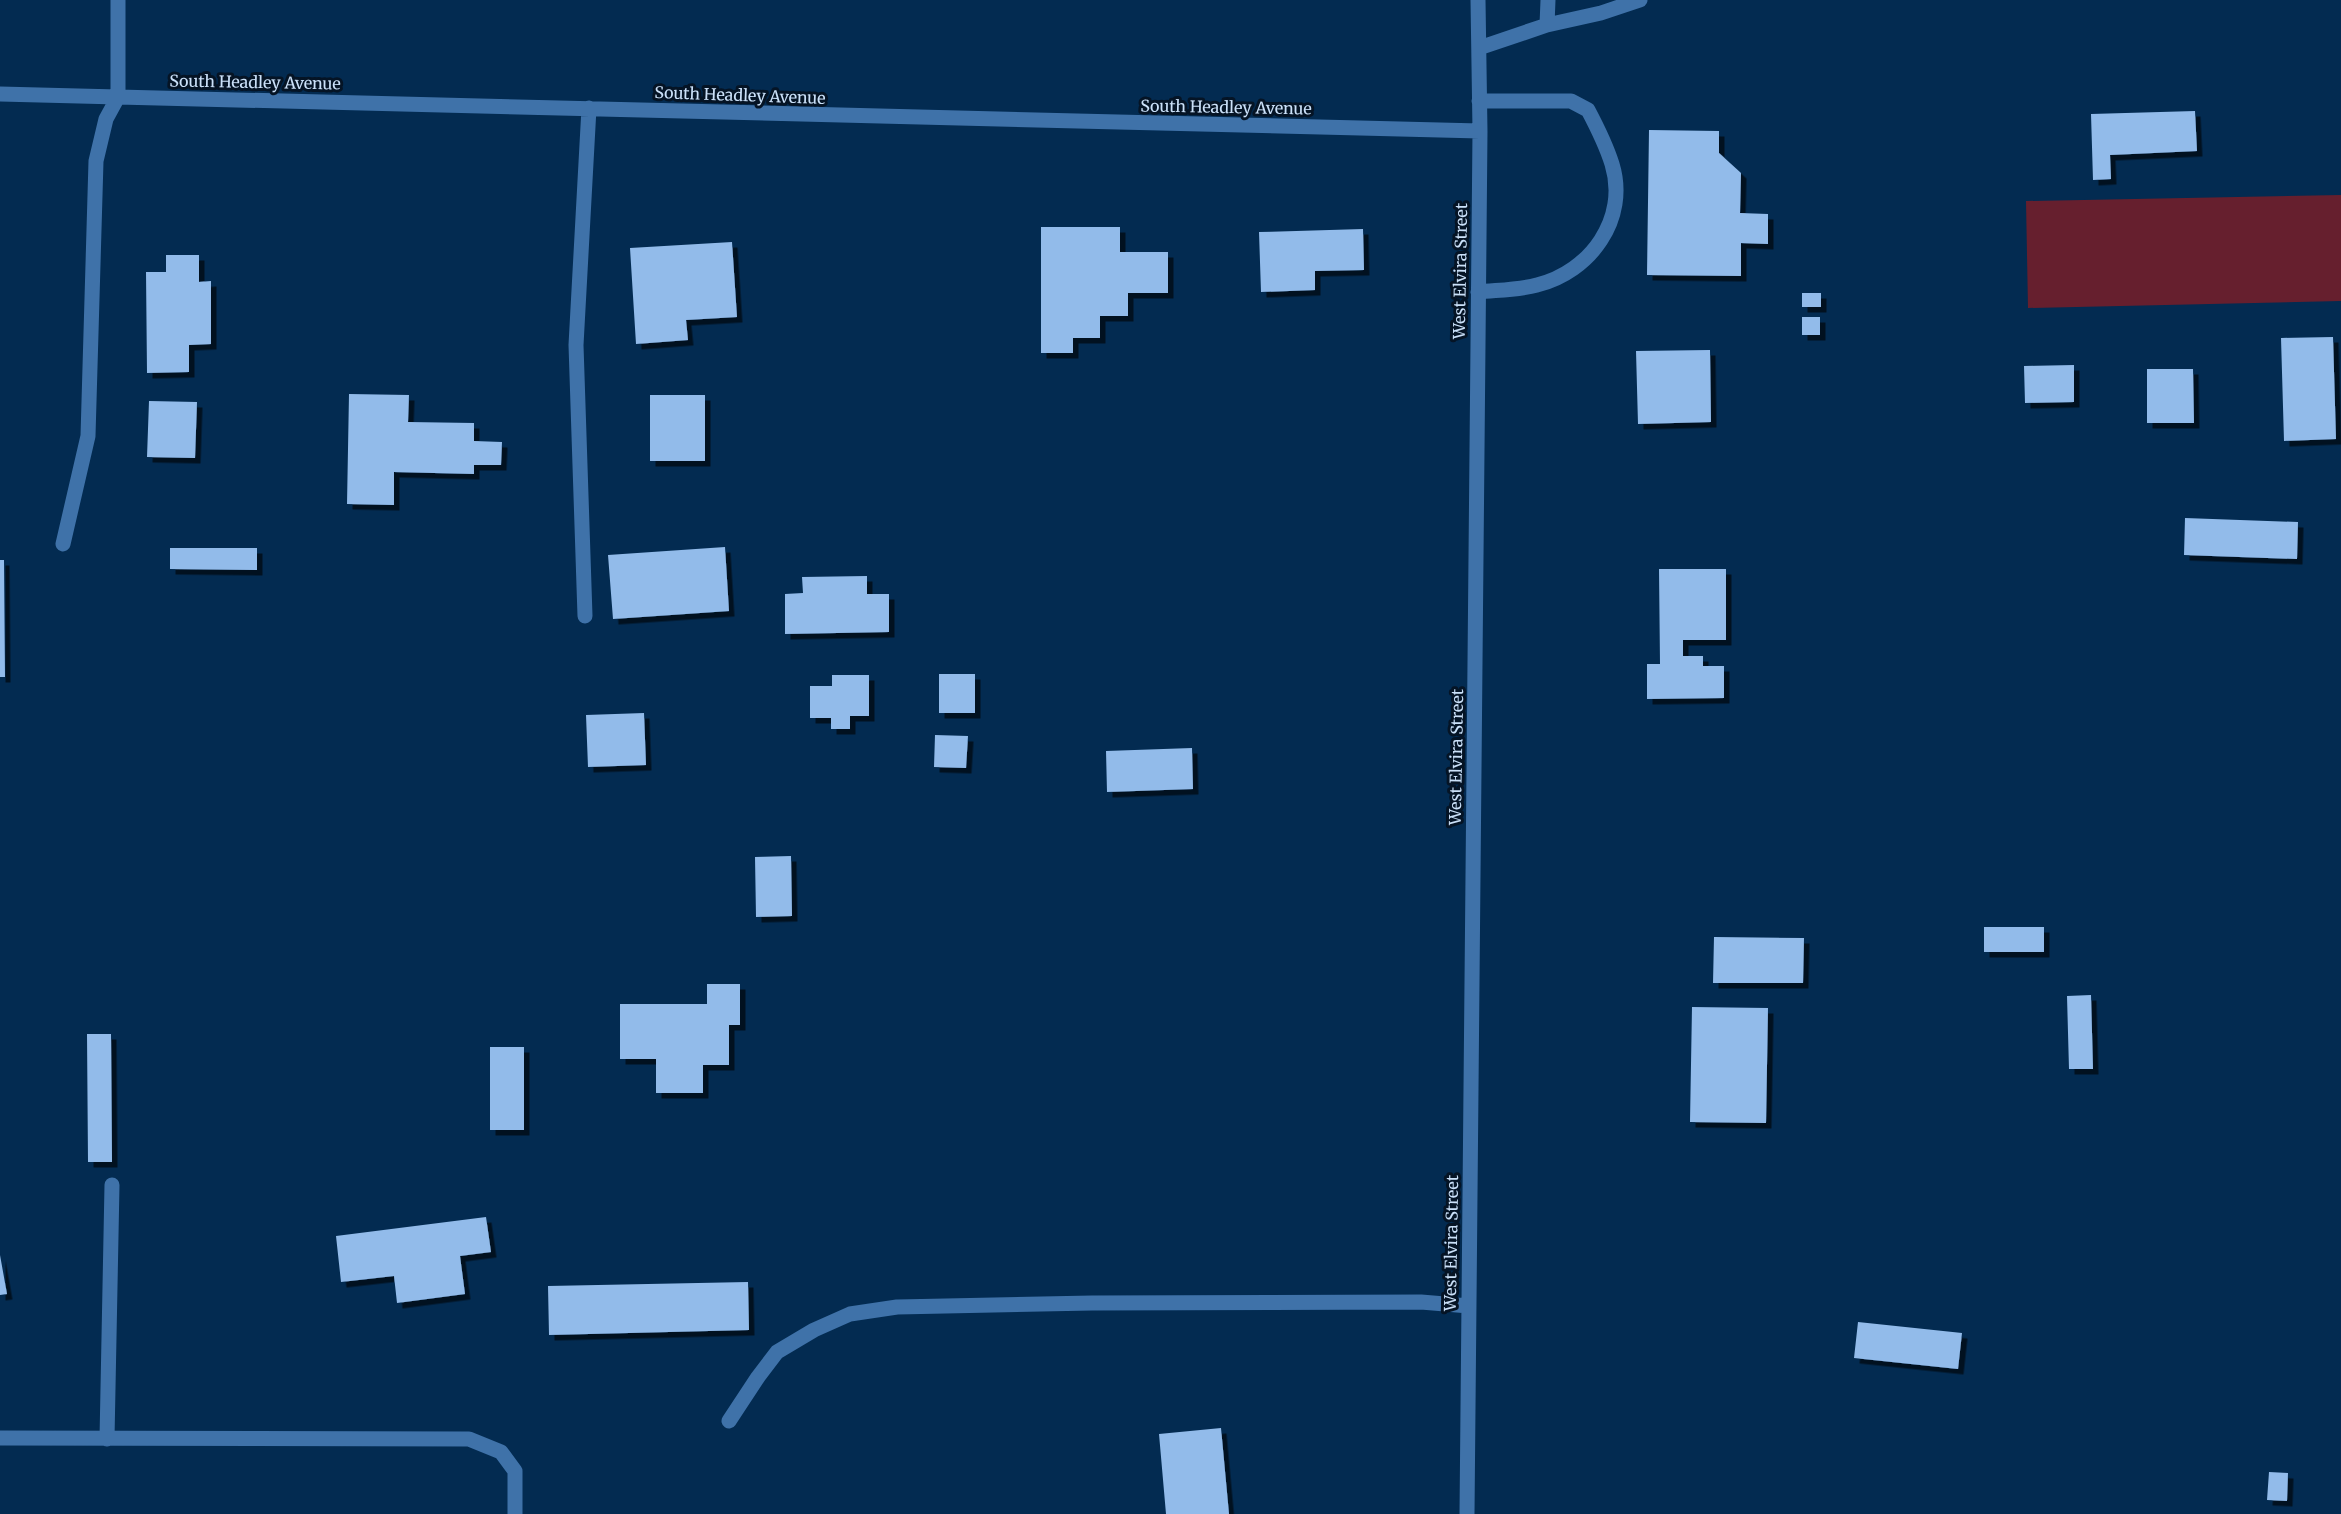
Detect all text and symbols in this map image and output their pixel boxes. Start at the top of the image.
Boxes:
street label: South Headley Avenue [169,71,341,93]
street label: South Headley Avenue [654,82,826,108]
street label: South Headley Avenue [1140,96,1312,118]
street label: West Elvira Street [1449,202,1471,340]
street label: West Elvira Street [1445,688,1467,826]
street label: West Elvira Street [1440,1174,1462,1312]

